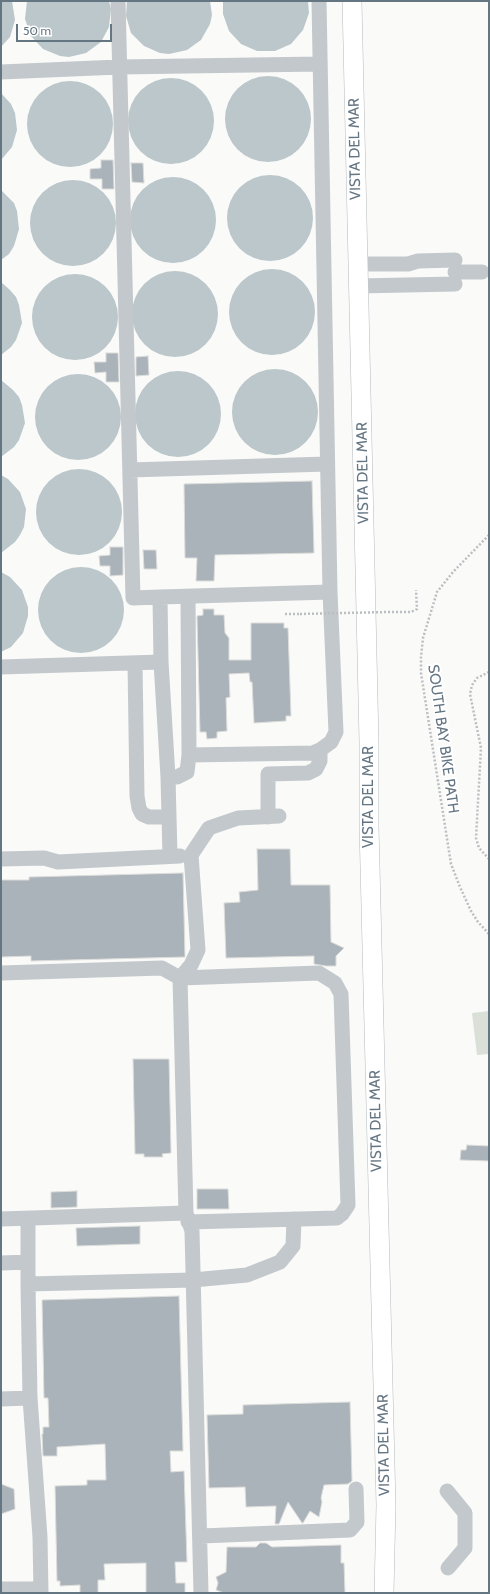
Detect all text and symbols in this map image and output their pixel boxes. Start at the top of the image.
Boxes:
scale bar [18,16,114,42]
text: 50 m [23,23,51,38]
street label: VISTA DEL MAR [345,98,365,200]
street label: VISTA DEL MAR [353,422,373,524]
street label: SOUTH BAY BIKE PATH [424,663,462,815]
street label: VISTA DEL MAR [360,746,378,848]
street label: VISTA DEL MAR [366,1070,386,1172]
street label: VISTA DEL MAR [374,1394,394,1496]

